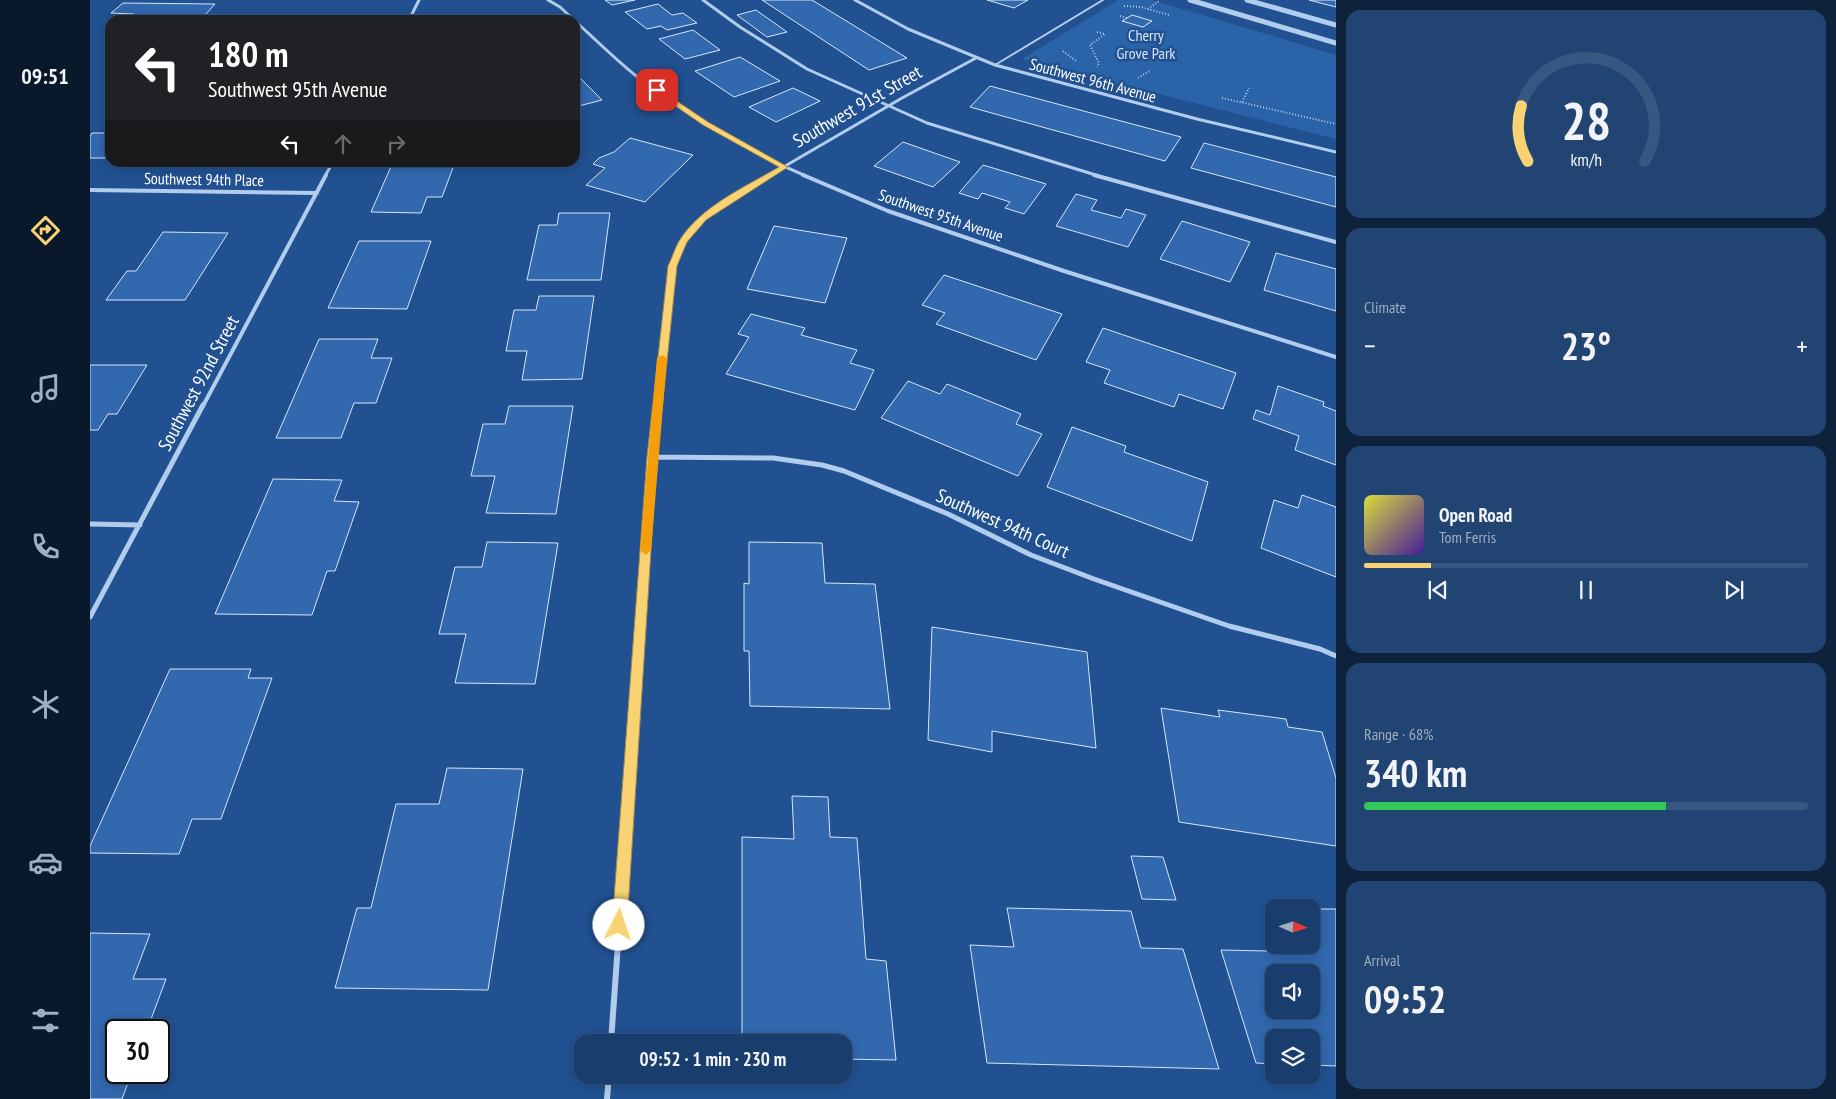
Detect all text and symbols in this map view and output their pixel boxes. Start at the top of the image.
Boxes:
park label: Cherry Grove Park [1117,25,1176,63]
text: 180 m [208,31,289,77]
icon: left [125,35,190,100]
street label: Southwest 96th Avenue [1027,53,1159,107]
street label: Southwest 91st Street [788,59,926,153]
text: 09:51 [21,62,69,90]
pin [636,69,678,111]
text: Southwest 95th Avenue [208,75,387,103]
icon: arrive [643,76,671,104]
text: 28 [1561,87,1611,154]
icon: left [276,130,304,158]
icon: ahead [329,130,357,158]
icon: right [382,130,410,158]
text: km/h [1570,148,1602,171]
street label: Southwest 94th Place [144,168,264,190]
street label: Southwest 95th Avenue [876,184,1006,246]
icon: directions [28,213,63,248]
text: Climate [1364,297,1406,317]
street label: Southwest 92nd Street [152,311,244,455]
text: 23° [1561,321,1611,370]
text: − [1364,327,1376,364]
text: + [1796,327,1808,364]
icon: music [28,371,63,406]
street label: Southwest 94th Court [933,483,1074,563]
text: Open Road [1439,503,1512,527]
text: Tom Ferris [1439,527,1496,547]
icon: phone [28,529,63,564]
icon: previous [1424,576,1452,604]
icon: pause [1572,576,1600,604]
icon: next [1720,576,1748,604]
icon: climate [28,687,63,722]
text: Range · 68% [1364,724,1433,744]
text: 340 km [1364,748,1467,797]
icon: car [28,845,63,880]
position arrow [592,898,644,950]
north arrow [1265,899,1320,954]
map controls [1265,899,1320,1084]
text: Arrival [1364,950,1400,970]
button: sound [1265,964,1320,1019]
text: 09:52 [1364,974,1446,1023]
icon: filters [28,1003,63,1038]
speed limit sign: 30 [105,1019,170,1084]
button: layers [1265,1029,1320,1084]
text: 09:52 · 1 min · 230 m [640,1047,786,1071]

